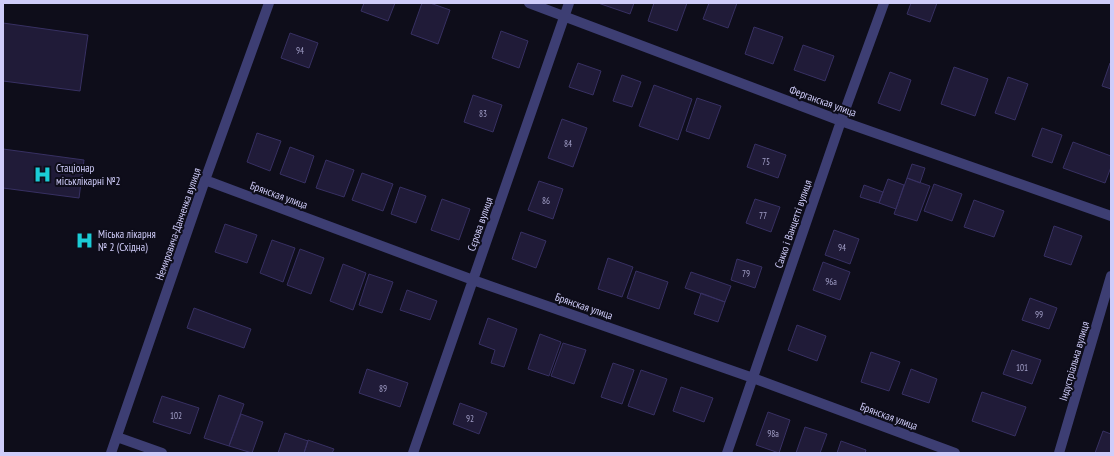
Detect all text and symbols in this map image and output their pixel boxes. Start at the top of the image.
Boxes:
house number: 94 [296,45,304,56]
street label: Ферганская улица [788,82,858,120]
house number: 83 [479,108,487,119]
house number: 84 [564,138,572,149]
house number: 75 [762,156,770,167]
place label: Стаціонар міськлікарні №2 [56,161,121,188]
hospital icon: Стаціонар міськлікарні №2 [33,164,53,184]
street label: Немировича-Данченка вулиця [152,166,204,282]
street label: Брянская улица [248,178,310,212]
street label: Сакко і Ванцетті вулиця [771,178,815,270]
street label: Сєрова вулиця [464,195,496,253]
house number: 86 [542,195,550,206]
house number: 77 [759,210,767,221]
place label: Міська лікарня № 2 (Східна) [98,227,156,254]
hospital icon: Міська лікарня № 2 (Східна) [75,230,95,250]
house number: 94 [838,242,846,253]
house number: 79 [742,268,750,279]
house number: 96а [825,276,837,287]
street label: Брянская улица [553,290,615,322]
house number: 99 [1035,309,1043,320]
street label: Індустріальна вулиця [1056,320,1092,402]
house number: 101 [1016,362,1028,373]
house number: 89 [379,383,387,394]
street label: Брянская улица [858,399,920,433]
house number: 102 [170,410,182,421]
house number: 92 [466,413,474,424]
house number: 98а [767,428,779,439]

